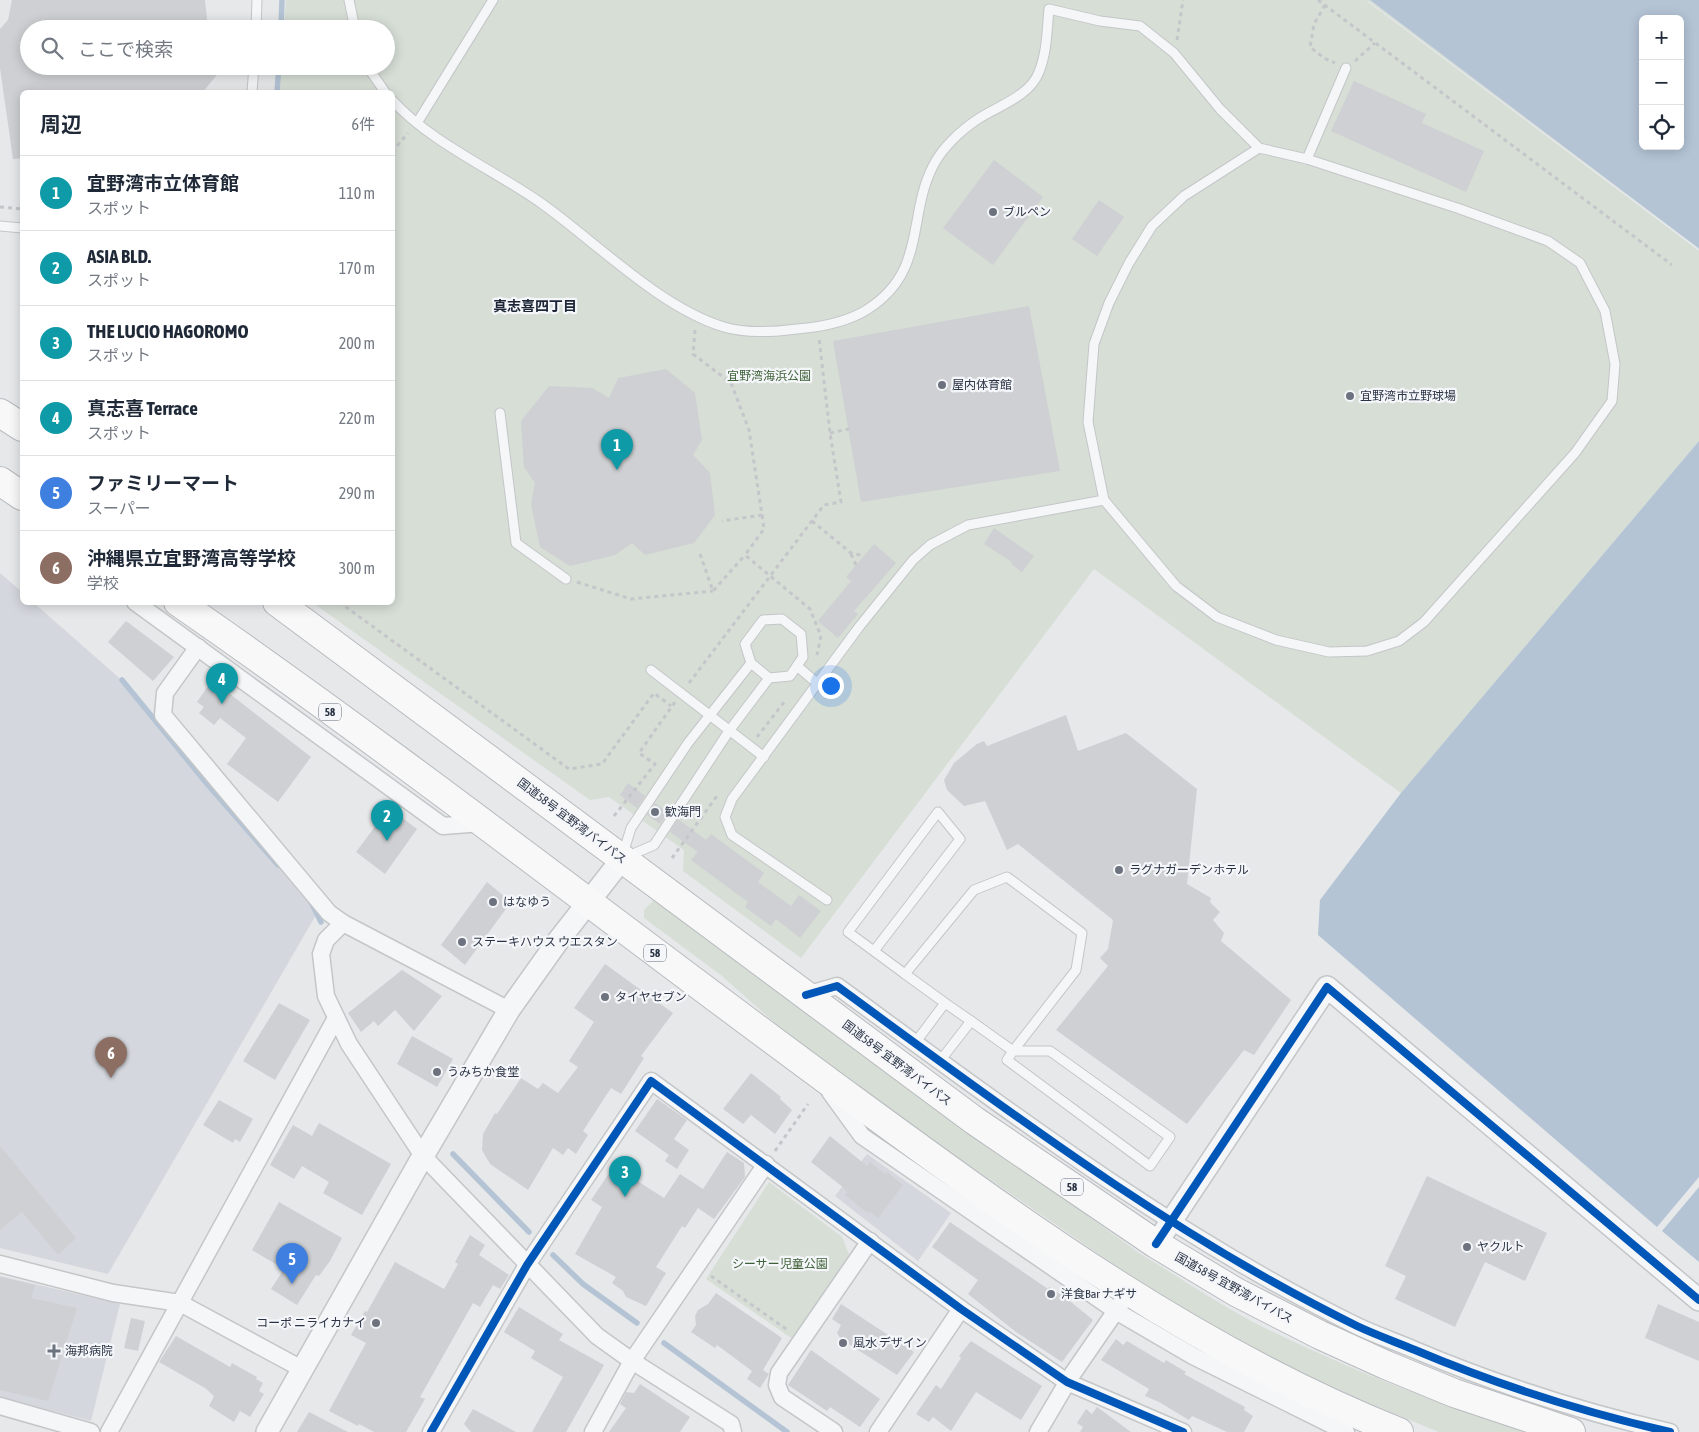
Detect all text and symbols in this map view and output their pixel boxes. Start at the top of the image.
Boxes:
map controls [1639,15,1684,150]
button: + [1639,15,1684,60]
search box [20,20,395,75]
icon: search [38,34,66,62]
text: ここで検索 [78,38,173,60]
button: − [1639,60,1684,105]
button: locate [1639,105,1684,150]
text: 周辺 [40,112,82,136]
text: 6件 [351,115,375,133]
text: 宜野湾市立体育館 [87,172,239,194]
text: 1 [52,184,60,202]
text: 110 m [339,184,375,202]
text: スポット [87,199,151,217]
place label: ブルペン [1003,205,1051,219]
marker: ブルペン [987,206,999,218]
text: ASIA BLD. [87,245,151,267]
text: 2 [52,259,60,277]
text: 170 m [339,259,375,277]
text: スポット [87,271,151,289]
district label: 真志喜四丁目 [493,298,577,314]
text: THE LUCIO HAGOROMO [87,320,248,342]
text: 3 [52,334,60,352]
text: 200 m [339,334,375,352]
text: スポット [87,346,151,364]
park label: 宜野湾海浜公園 [727,369,811,383]
place label: 屋内体育館 [952,378,1012,392]
marker: 屋内体育館 [936,379,948,391]
place label: 宜野湾市立野球場 [1360,389,1456,403]
marker: 宜野湾市立野球場 [1344,390,1356,402]
text: 真志喜 Terrace [87,397,198,419]
text: 4 [52,409,60,427]
text: 220 m [339,409,375,427]
text: スポット [87,424,151,442]
pin: 1 [601,429,633,470]
text: ファミリーマート [87,472,239,494]
text: 5 [52,484,60,502]
text: 290 m [339,484,375,502]
text: スーパー [87,499,151,517]
text: 沖縄県立宜野湾高等学校 [87,547,296,569]
text: 6 [52,559,60,577]
text: 300 m [339,559,375,577]
text: 学校 [87,574,119,592]
pin: 4 [206,663,238,704]
your location [818,673,844,699]
road number: 58 [319,704,341,720]
street label: 国道58号 宜野湾バイパス [515,775,629,867]
pin: 2 [371,800,403,841]
place label: 歓海門 [665,805,701,819]
marker: 歓海門 [649,806,661,818]
place label: ラグナガーデンホテル [1129,863,1249,877]
marker: ラグナガーデンホテル [1113,864,1125,876]
place label: はなゆう [503,895,551,909]
marker: はなゆう [487,896,499,908]
place label: ステーキハウス ウエスタン [472,935,618,949]
marker: ステーキハウス ウエスタン [456,936,468,948]
road number: 58 [644,944,666,961]
place label: タイヤセブン [615,990,687,1004]
marker: タイヤセブン [599,991,611,1003]
street label: 国道58号 宜野湾バイパス [840,1017,954,1109]
pin: 6 [95,1037,127,1078]
place label: うみちか食堂 [447,1065,519,1079]
marker: うみちか食堂 [431,1066,443,1078]
pin: 3 [609,1156,641,1197]
road number: 58 [1061,1178,1083,1196]
place label: ヤクルト [1477,1240,1525,1254]
marker: ヤクルト [1461,1241,1473,1253]
pin: 5 [276,1243,308,1284]
street label: 国道58号 宜野湾バイパス [1173,1250,1295,1326]
park label: シーサー児童公園 [732,1257,828,1271]
place label: 洋食Bar ナギサ [1061,1287,1137,1301]
marker: 洋食Bar ナギサ [1045,1288,1057,1300]
place label: コーポ ニライカナイ [256,1316,366,1330]
marker: コーポ ニライカナイ [370,1317,382,1329]
place label: 風水 デザイン [853,1336,927,1350]
marker: 風水 デザイン [837,1337,849,1349]
marker: 海邦病院 [47,1344,61,1358]
place label: 海邦病院 [65,1344,113,1358]

